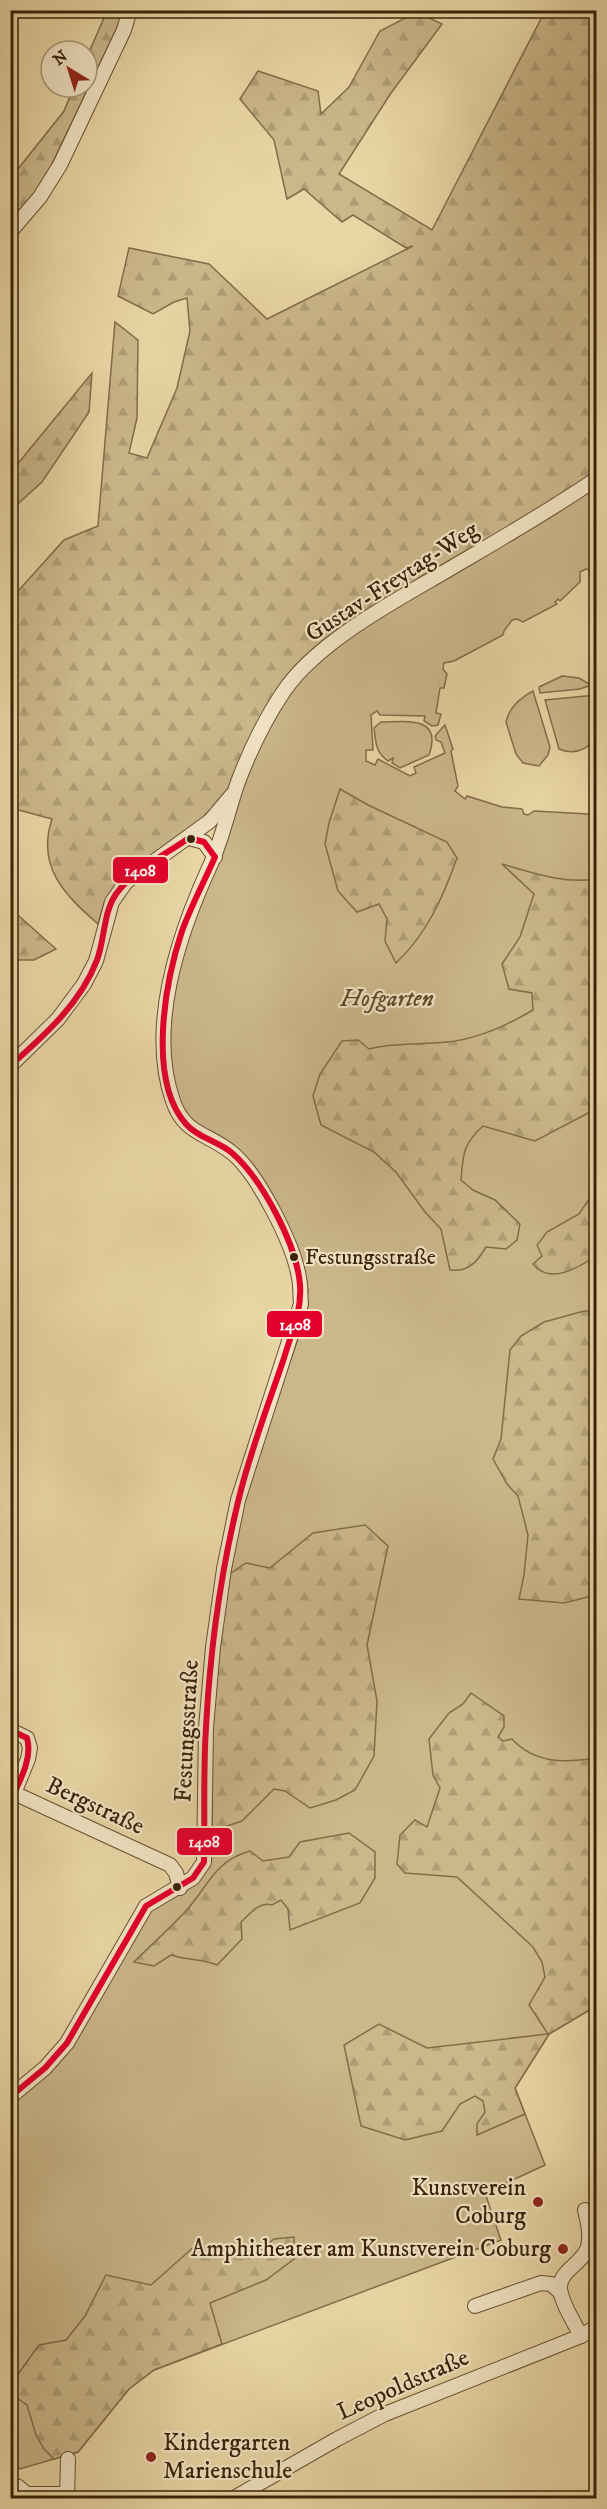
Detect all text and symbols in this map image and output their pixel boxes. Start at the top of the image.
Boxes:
north arrow [39,39,99,99]
text: N [49,46,72,70]
street label: Gustav-Freytag-Weg [300,515,484,649]
unlabelled marker [185,833,197,845]
line badge: 1408 [112,856,169,884]
text: 1408 [124,861,156,881]
park label: Hofgarten [339,984,434,1014]
place label: Festungsstraße [305,1244,436,1271]
marker: Festungsstraße [288,1251,300,1263]
line badge: 1408 [266,1310,323,1338]
text: 1408 [279,1315,311,1335]
street label: Festungsstraße [168,1659,206,1803]
street label: Bergstraße [41,1770,149,1842]
line badge: 1408 [176,1827,233,1856]
text: 1408 [188,1832,220,1852]
unlabelled marker [171,1881,183,1893]
place label: Kunstverein Coburg [411,2173,526,2231]
marker: Kunstverein Coburg [531,2195,545,2209]
place label: Amphitheater am Kunstverein Coburg [191,2234,551,2264]
marker: Amphitheater am Kunstverein Coburg [556,2242,570,2256]
street label: Leopoldstraße [332,2343,474,2427]
place label: Kindergarten Marienschule [163,2428,292,2486]
marker: Kindergarten Marienschule [144,2450,158,2464]

